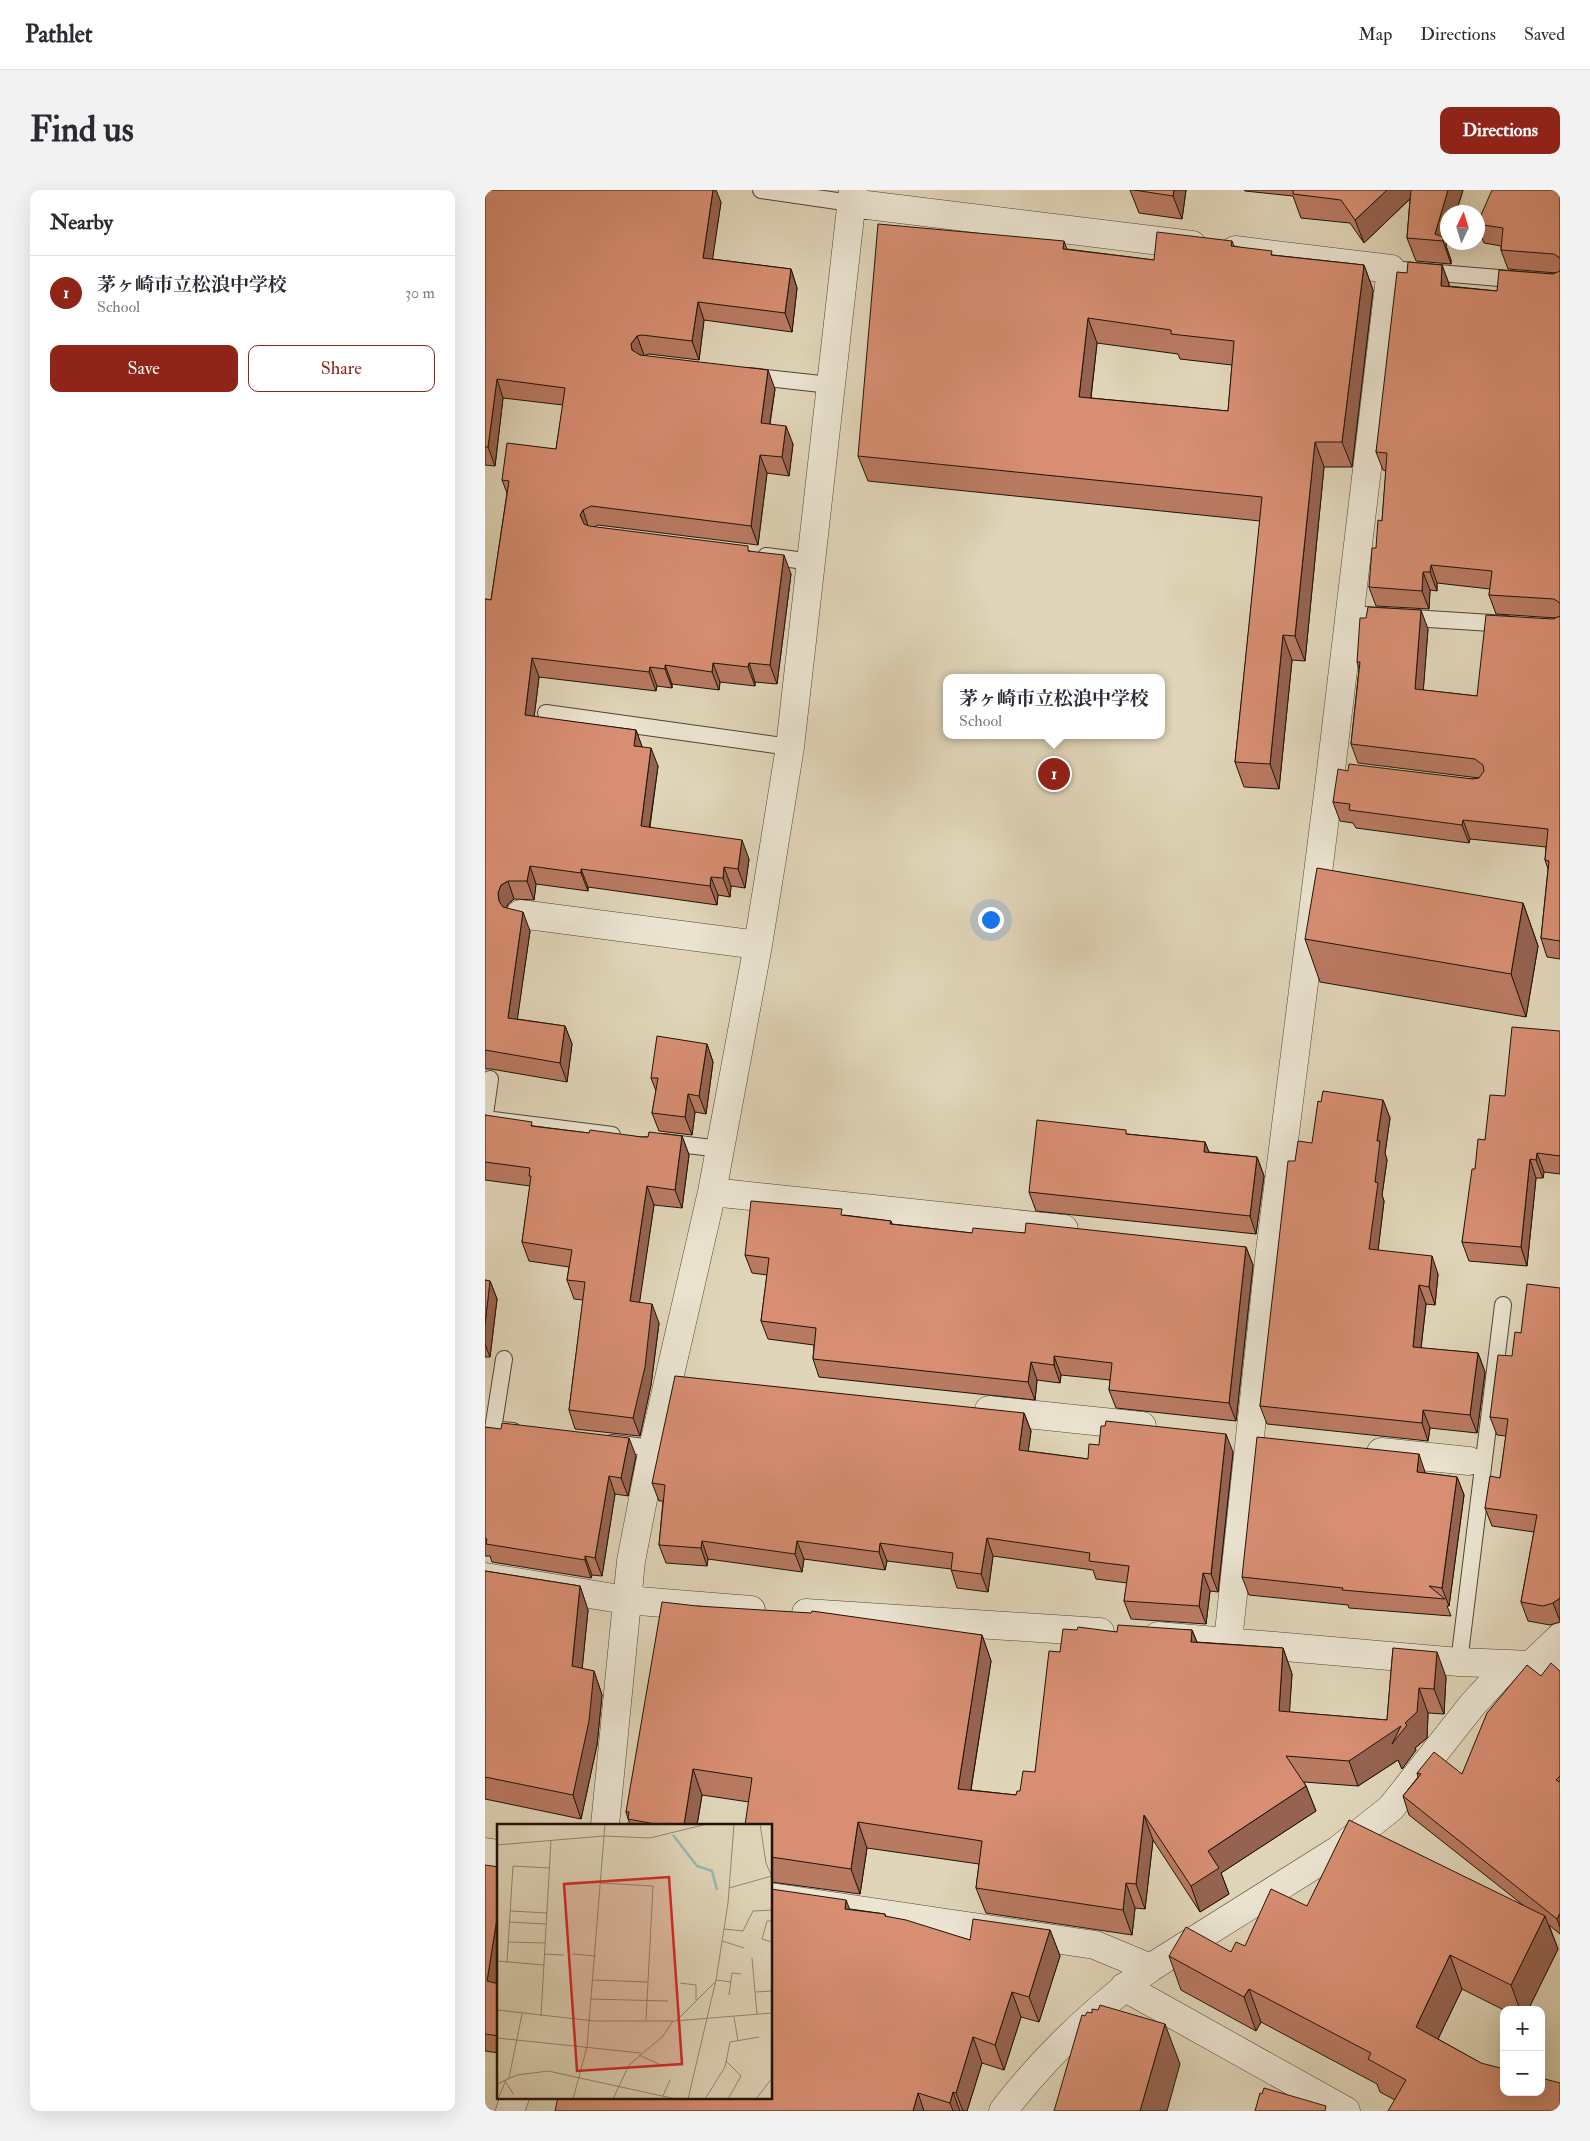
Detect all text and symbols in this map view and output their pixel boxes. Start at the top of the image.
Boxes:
text: Pathlet [25,19,93,50]
text: Map [1359,23,1392,46]
text: Directions [1420,23,1496,46]
text: Saved [1524,23,1565,46]
button: Directions [1440,107,1560,154]
text: Find us [30,108,134,152]
north arrow [1440,205,1485,250]
text: Nearby [50,209,113,236]
text: 茅ヶ崎市立松浪中学校 [97,273,287,297]
text: 1 [63,283,69,303]
text: 30 m [405,283,435,303]
text: School [97,297,140,317]
button: Save [50,345,238,392]
button: Share [248,345,435,392]
popup [943,674,1165,739]
text: 茅ヶ崎市立松浪中学校 [959,687,1149,711]
text: School [959,711,1002,731]
pin: 1 [1038,755,1070,793]
your location [978,907,1004,933]
inset map [497,1824,773,2098]
map controls [1500,2006,1545,2096]
button: + [1500,2006,1545,2051]
button: − [1500,2051,1545,2096]

